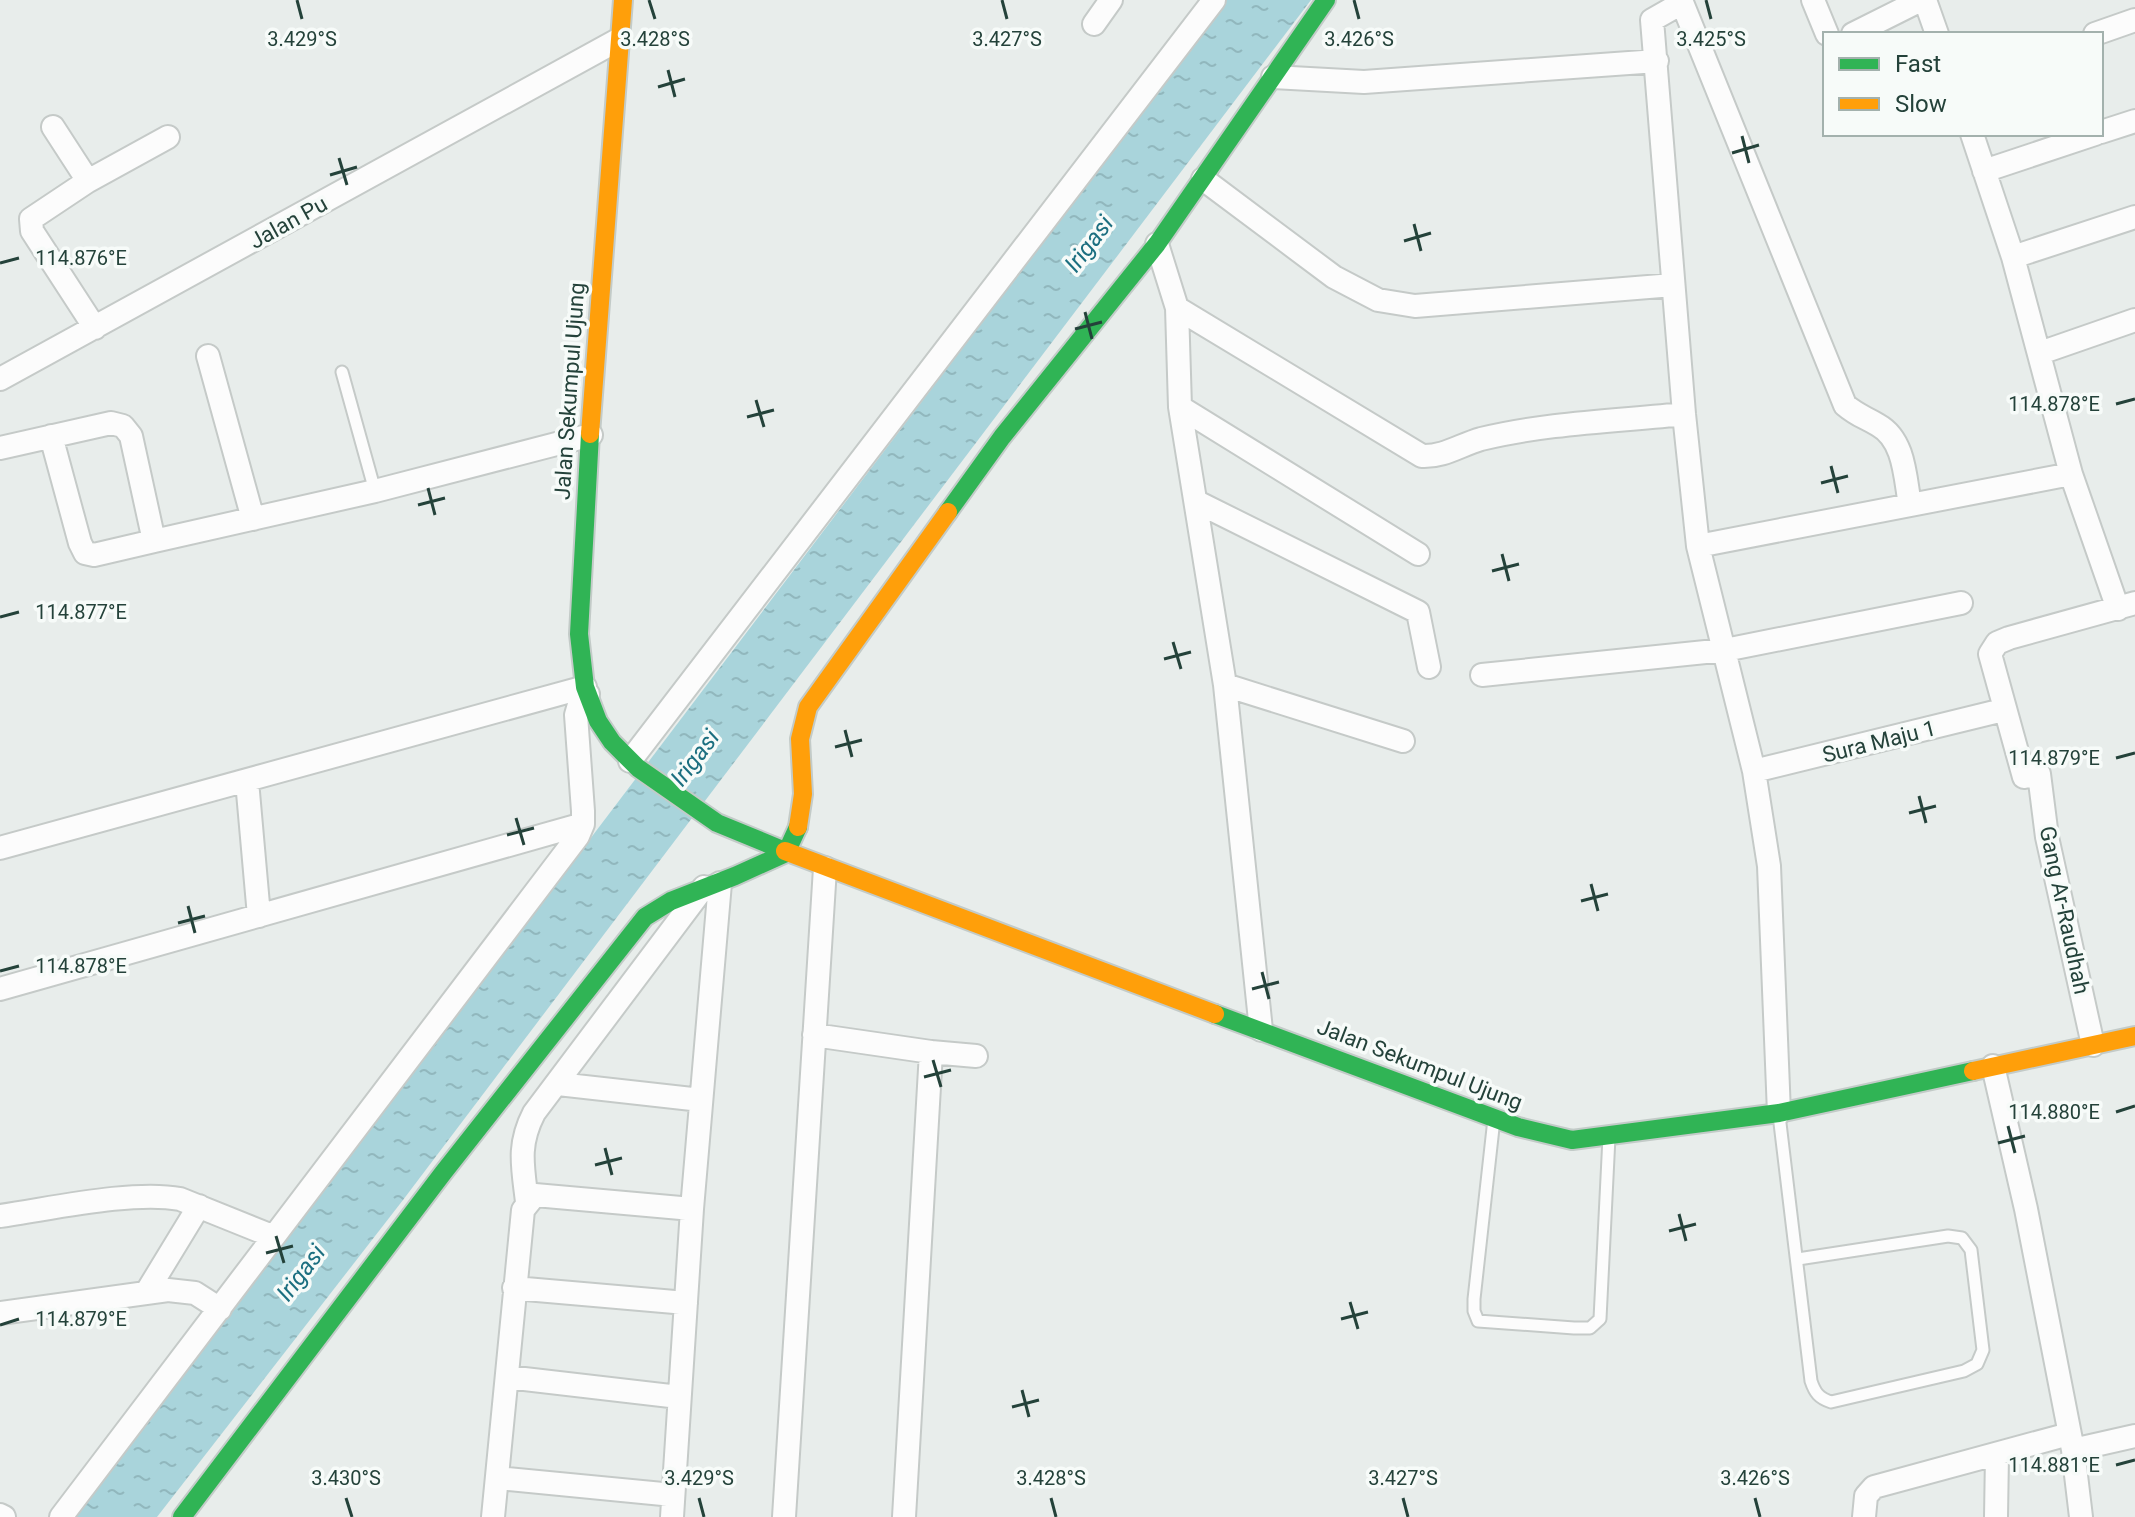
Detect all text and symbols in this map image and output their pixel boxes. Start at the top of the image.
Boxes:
text: 3.429°S [267,27,337,51]
text: 3.428°S [620,27,690,51]
text: 3.427°S [972,27,1042,51]
text: 3.426°S [1324,27,1394,51]
text: 3.425°S [1676,27,1746,51]
legend [1823,32,2103,136]
text: Fast [1895,50,1941,78]
text: Slow [1895,90,1947,118]
street label: Jalan Pu [245,191,331,254]
water label: Irigasi [1059,210,1119,278]
text: 114.876°E [35,246,127,270]
street label: Jalan Sekumpul Ujung [549,282,590,501]
text: 114.878°E [2008,392,2100,416]
text: 114.877°E [35,600,127,624]
street label: Sura Maju 1 [1820,715,1938,768]
water label: Irigasi [665,724,725,792]
text: 114.879°E [2008,746,2100,770]
street label: Gang Ar-Raudhah [2035,824,2095,996]
text: 114.878°E [35,954,127,978]
street label: Jalan Sekumpul Ujung [1314,1014,1526,1115]
text: 114.880°E [2008,1100,2100,1124]
water label: Irigasi [271,1239,331,1307]
text: 114.879°E [35,1307,127,1331]
text: 114.881°E [2008,1453,2100,1477]
text: 3.430°S [311,1466,381,1490]
text: 3.429°S [664,1466,734,1490]
text: 3.428°S [1016,1466,1086,1490]
text: 3.427°S [1368,1466,1438,1490]
text: 3.426°S [1720,1466,1790,1490]

